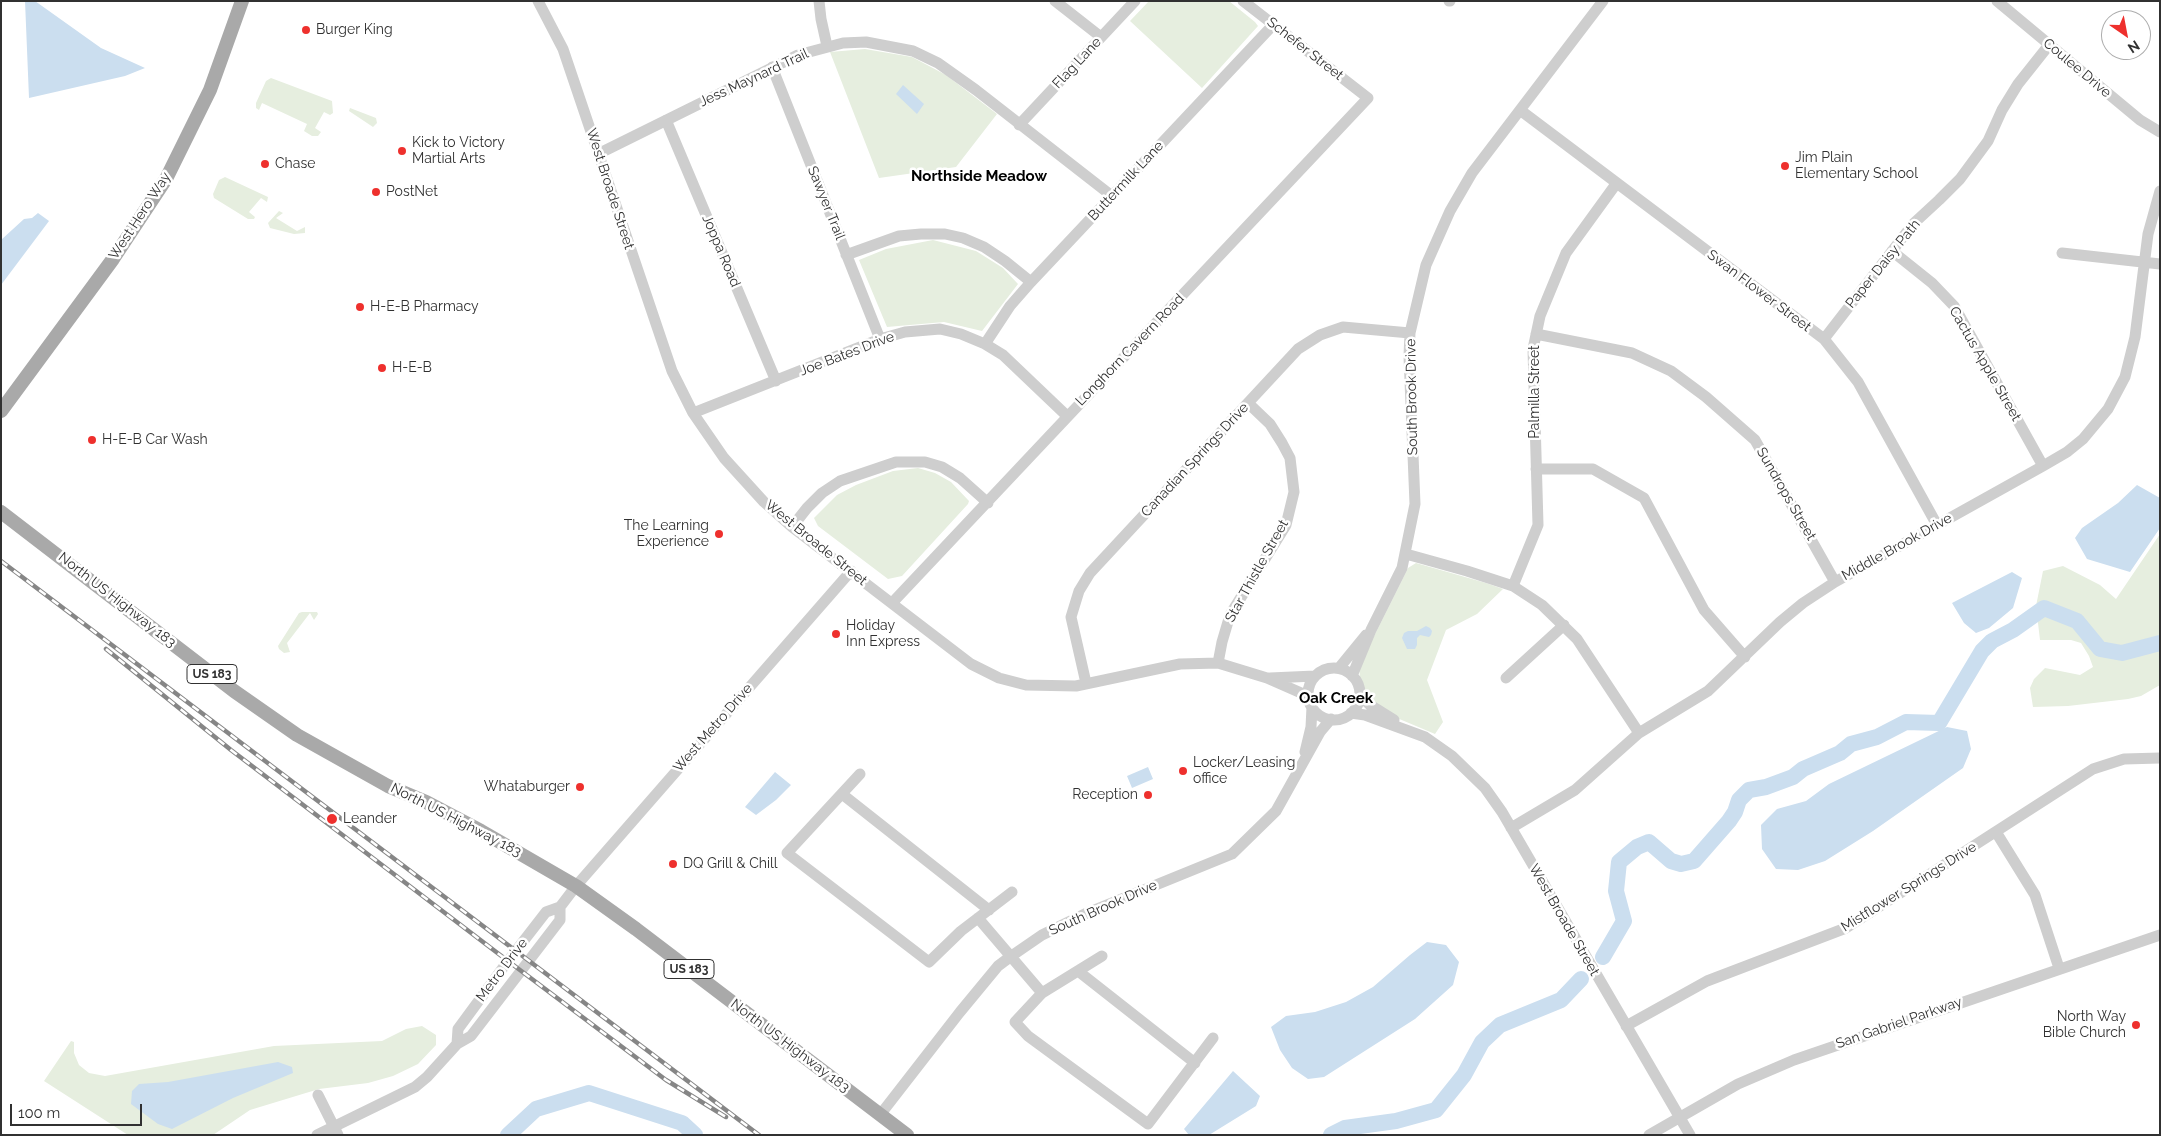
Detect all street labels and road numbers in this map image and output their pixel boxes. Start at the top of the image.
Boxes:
street label: Schefer Street [1263,14,1347,84]
street label: Flag Lane [1049,34,1105,92]
street label: Coulee Drive [2040,35,2114,101]
street label: Jess Maynard Trail [697,45,811,111]
street label: West Broade Street [583,126,637,252]
street label: Buttermilk Lane [1085,138,1167,224]
street label: Sawyer Trail [804,164,848,242]
street label: West Hero Way [105,169,175,263]
street label: Joppa Road [698,212,744,290]
street label: Paper Daisy Path [1842,216,1924,312]
street label: Swan Flower Street [1704,246,1814,336]
street label: Longhorn Cavern Road [1072,291,1188,409]
street label: Cactus Apple Street [1945,304,2025,424]
street label: Joe Bates Drive [797,328,897,380]
street label: South Brook Drive [1403,339,1421,455]
street label: Palmilla Street [1527,345,1543,439]
street label: Canadian Springs Drive [1138,399,1252,521]
street label: Sundrops Street [1753,445,1819,543]
street label: West Broade Street [762,497,870,589]
street label: Middle Brook Drive [1839,510,1955,584]
street label: Star Thistle Street [1222,517,1292,625]
street label: North US Highway 183 [55,549,179,651]
road number: US 183 [187,664,237,684]
street label: West Metro Drive [670,680,756,776]
street label: North US Highway 183 [388,780,524,860]
street label: Mistflower Springs Drive [1838,838,1980,936]
street label: West Broade Street [1525,861,1603,979]
street label: South Brook Drive [1046,877,1160,939]
street label: Metro Drive [473,935,531,1005]
road number: US 183 [664,960,714,979]
street label: San Gabriel Parkway [1834,993,1964,1053]
street label: North US Highway 183 [727,996,853,1096]

